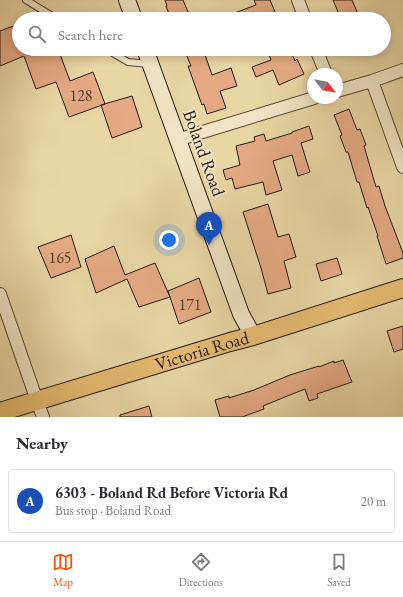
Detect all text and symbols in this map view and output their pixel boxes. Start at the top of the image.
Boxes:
search box [12,12,391,56]
icon: search [26,23,48,45]
text: Search here [58,25,123,44]
north arrow [307,68,343,104]
house number: 128 [69,85,93,106]
street label: Boland Road [178,106,231,200]
pin: A [196,212,222,245]
your location [159,230,179,250]
house number: 165 [48,247,72,268]
house number: 171 [178,294,202,315]
street label: Victoria Road [152,325,252,375]
text: Nearby [16,432,68,454]
text: 6303 - Boland Rd Before Victoria Rd [55,483,288,502]
text: A [25,493,35,510]
text: 20 m [361,493,386,510]
text: Bus stop · Boland Road [55,502,171,519]
tab: Map [52,551,74,589]
tab: Directions [179,551,223,589]
tab: Saved [327,551,351,589]

